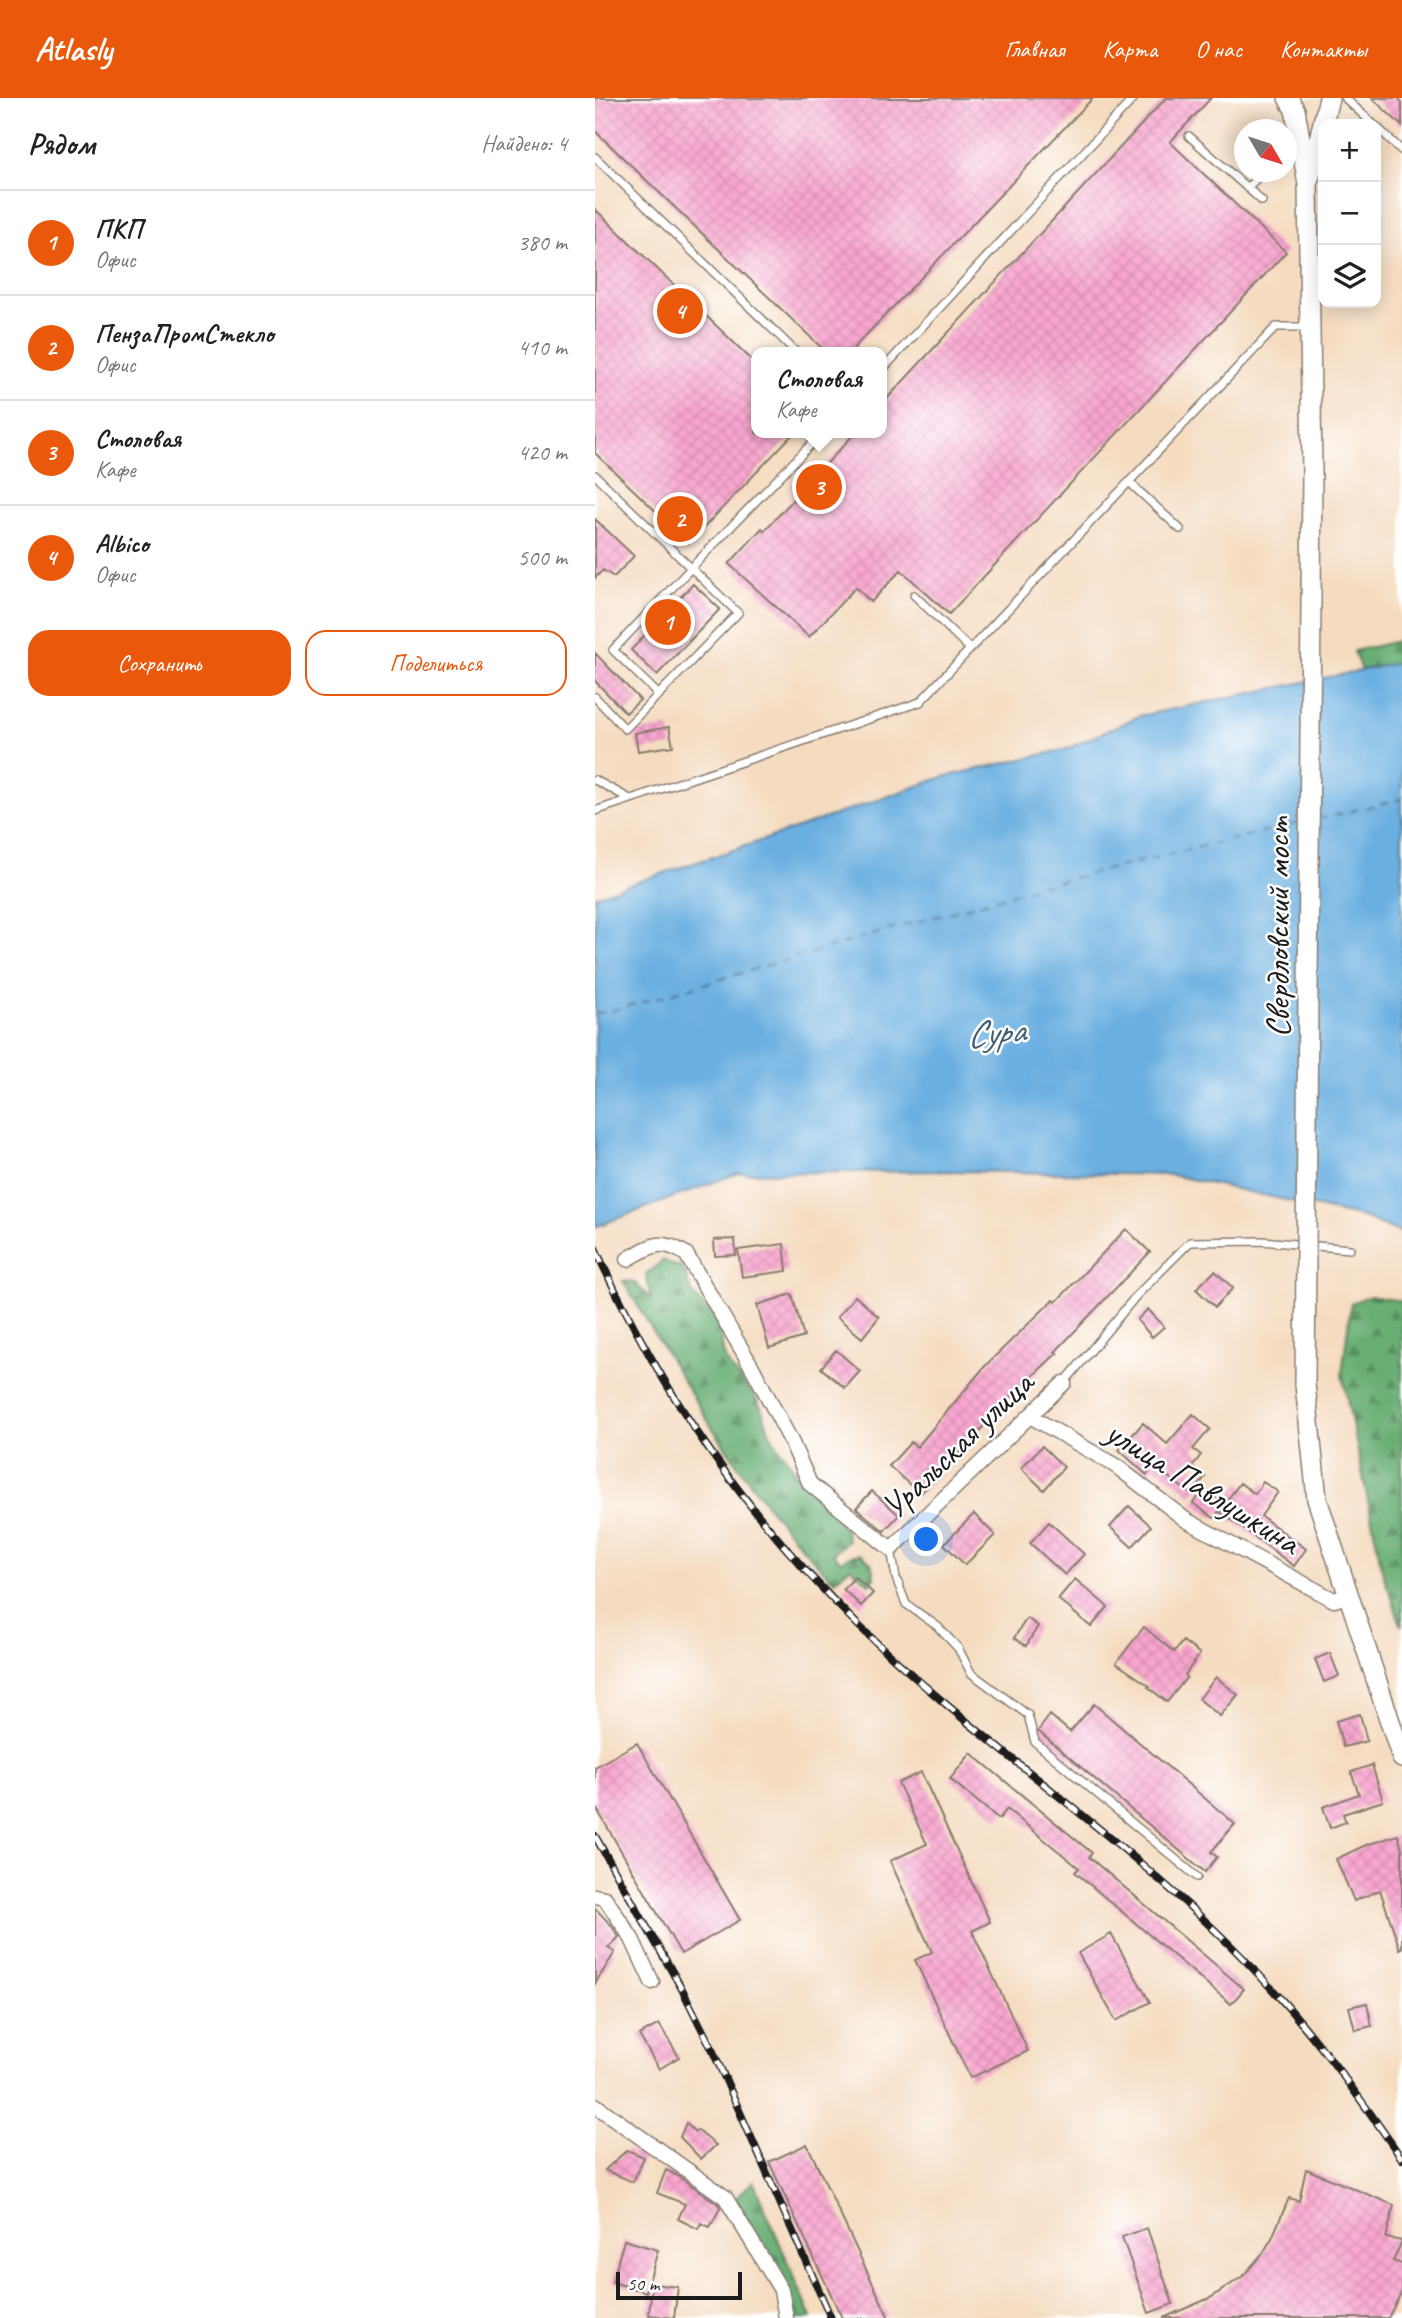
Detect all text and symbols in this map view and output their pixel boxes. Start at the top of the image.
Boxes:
text: Atlasly [35,28,112,70]
text: Главная [1004,34,1065,64]
text: Карта [1103,34,1157,64]
text: О нас [1195,34,1242,64]
text: Контакты [1280,34,1367,64]
north arrow [1234,119,1297,182]
map controls [1318,119,1381,308]
button: + [1318,119,1381,182]
text: Рядом [28,125,95,163]
text: Найдено: 4 [481,129,567,158]
button: − [1318,182,1381,245]
text: ПКП [95,212,142,245]
text: 1 [46,228,56,257]
text: 380 m [518,228,567,257]
text: Офис [95,245,135,274]
button: layers [1318,245,1381,308]
pin: 4 [657,285,703,337]
text: ПензаПромСтекло [95,317,274,350]
text: 2 [46,333,56,362]
text: 410 m [518,333,567,362]
popup [751,347,887,438]
text: Офис [95,350,135,379]
text: Столовая [776,362,862,395]
text: Кафе [776,395,816,424]
text: Столовая [95,422,181,455]
text: 3 [46,438,56,467]
text: 420 m [518,438,567,467]
text: Кафе [95,455,136,484]
pin: 3 [796,461,842,513]
pin: 2 [657,493,703,545]
text: Albico [95,527,149,560]
text: 4 [46,543,56,572]
text: 500 m [518,543,567,572]
text: Офис [95,560,135,589]
pin: 1 [645,596,691,648]
button: Сохранить [28,630,291,696]
button: Поделиться [305,630,567,696]
street label: Свердловский мост [1255,815,1300,1037]
water label: Сура [964,1005,1030,1058]
street label: Уральская улица [871,1359,1045,1529]
street label: улица Павлушкина [1096,1408,1311,1566]
your location [909,1522,943,1556]
scale bar [616,2269,742,2301]
text: 50 m [627,2272,659,2296]

